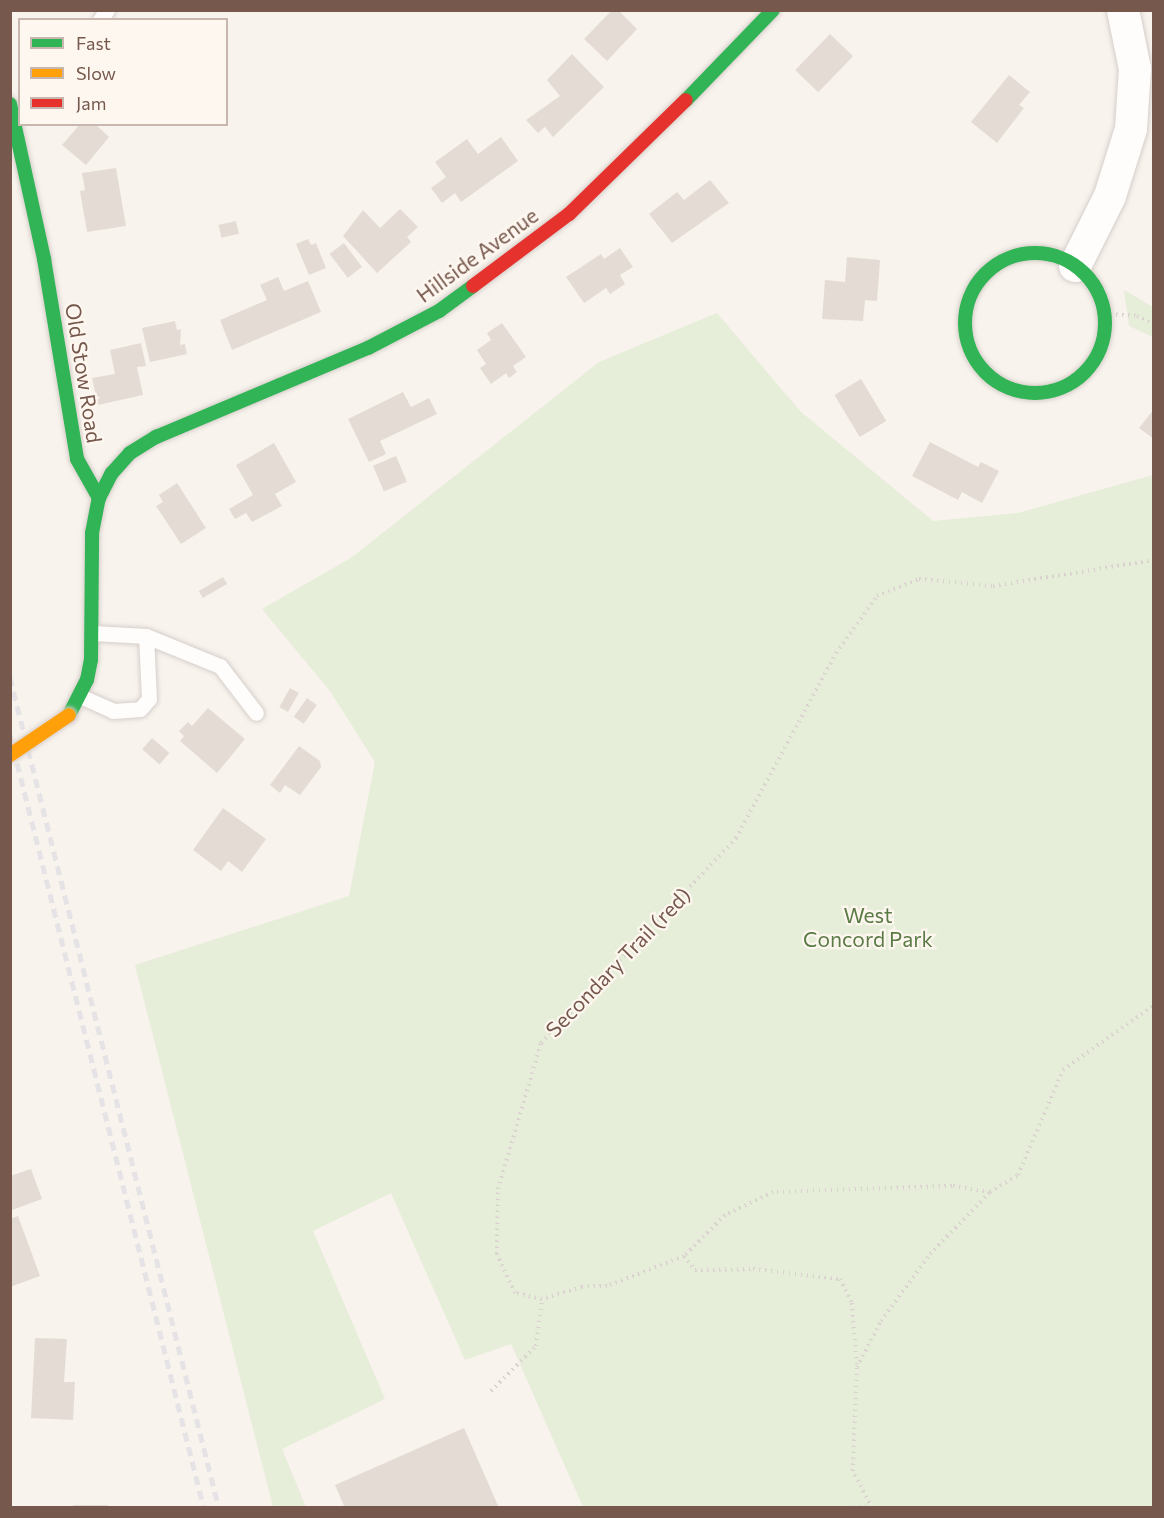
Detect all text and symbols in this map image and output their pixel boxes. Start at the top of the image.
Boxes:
legend [18,18,228,126]
text: Fast [76,32,111,54]
text: Slow [76,62,116,84]
text: Jam [76,92,106,114]
street label: Hillside Avenue [411,202,543,308]
street label: Old Stow Road [61,301,107,445]
street label: Secondary Trail (red) [540,882,696,1042]
park label: West Concord Park [803,902,933,952]

